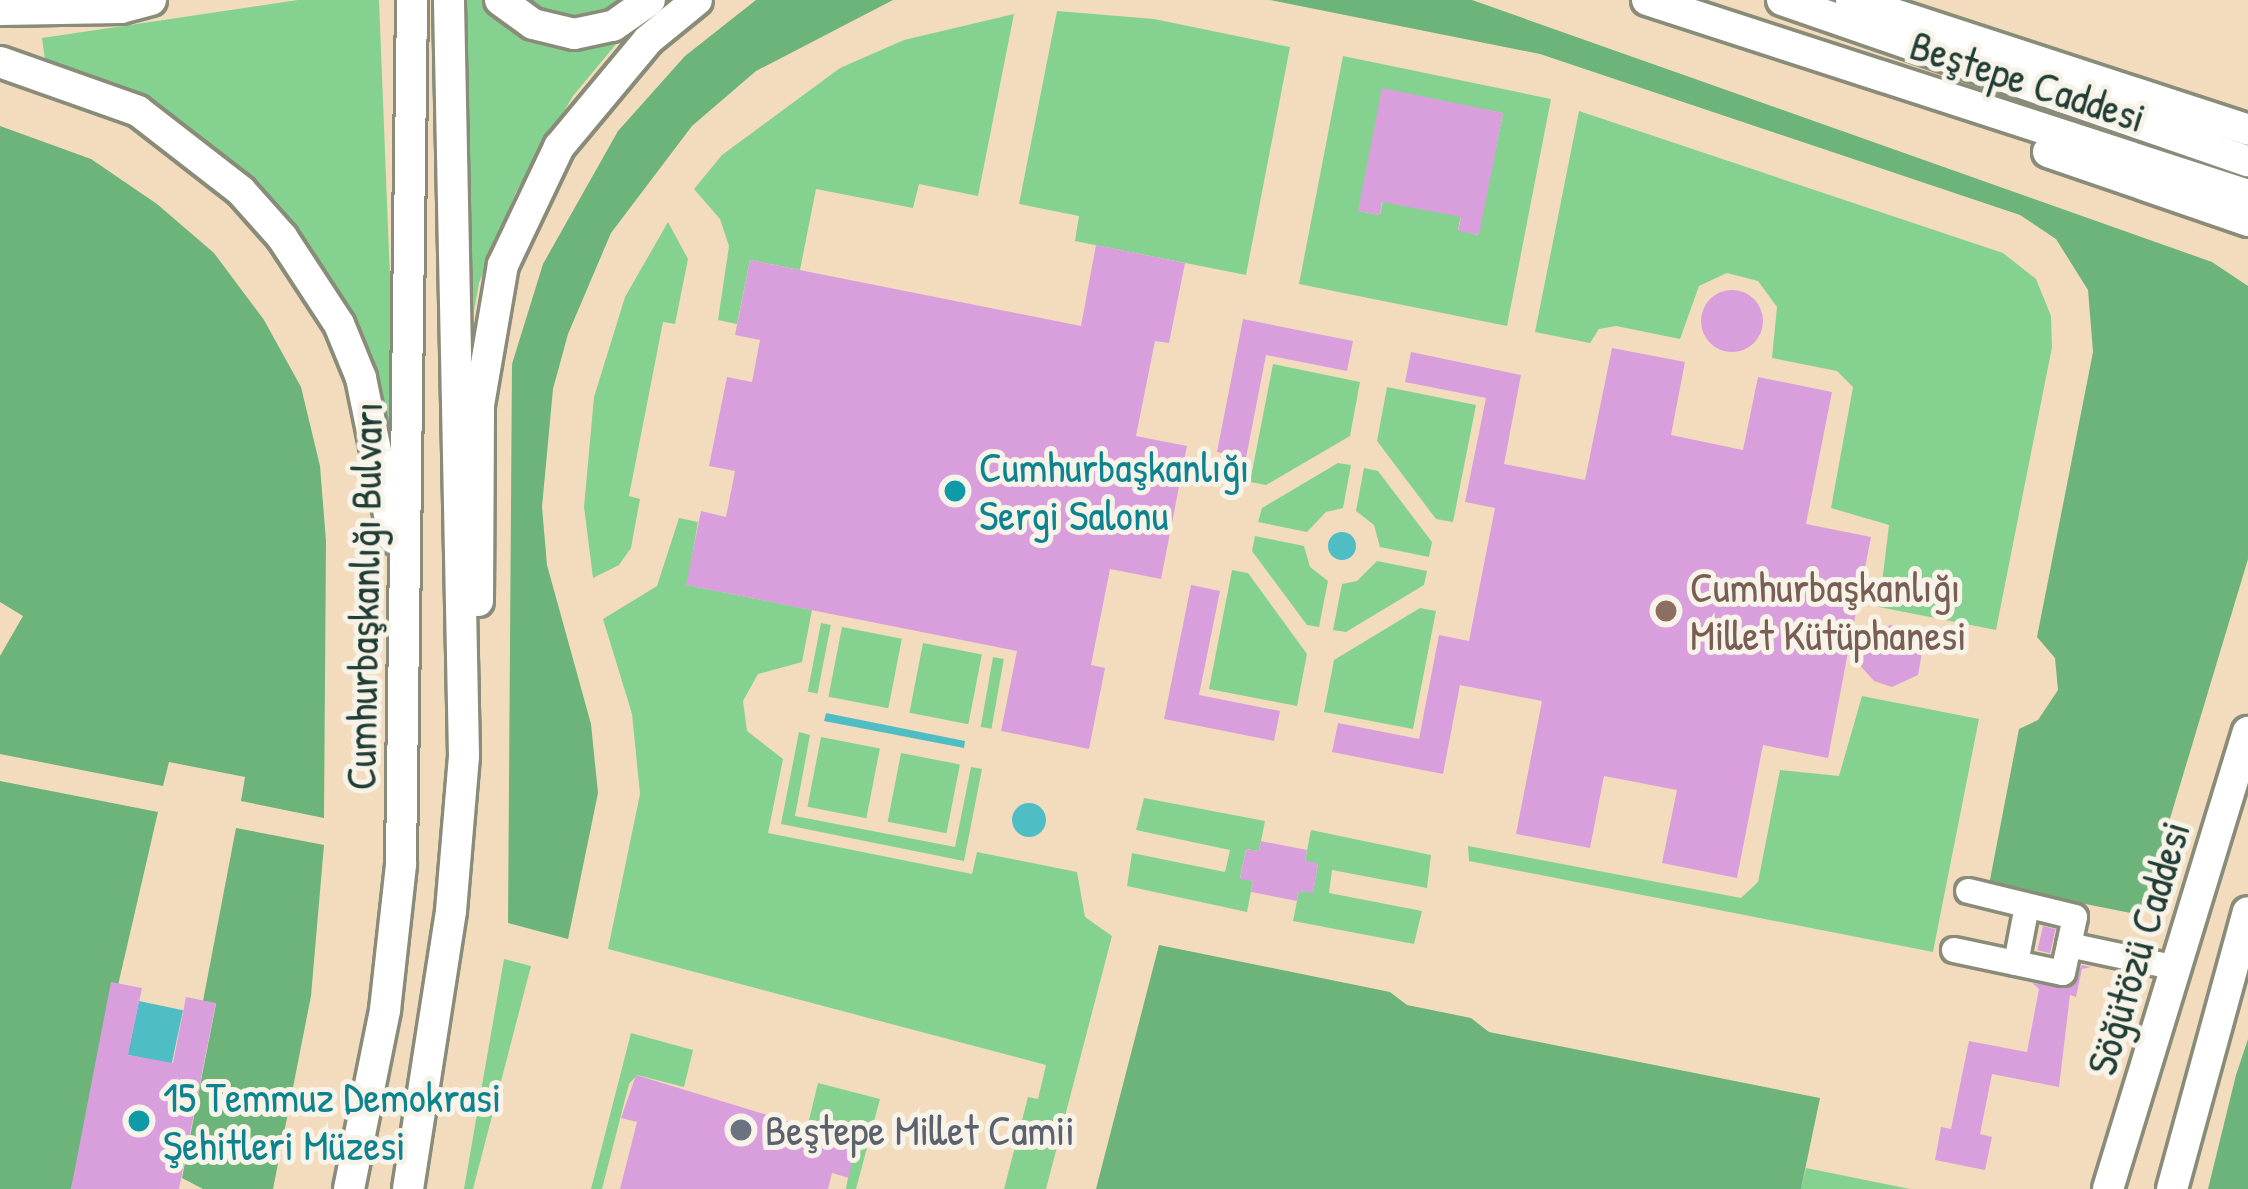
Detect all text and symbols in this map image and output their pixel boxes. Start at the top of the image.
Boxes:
street label: Beştepe Caddesi [1904,19,2152,143]
street label: Cumhurbaşkanlığı Bulvarı [335,401,393,791]
place label: Cumhurbaşkanlığı Sergi Salonu [979,442,1249,540]
marker: Cumhurbaşkanlığı Sergi Salonu [942,478,968,504]
place label: Cumhurbaşkanlığı Millet Kütüphanesi [1690,562,1967,660]
marker: Cumhurbaşkanlığı Millet Kütüphanesi [1653,598,1679,624]
street label: Söğütözü Caddesi [2076,815,2200,1081]
place label: 15 Temmuz Demokrasi Şehitleri Müzesi [163,1072,501,1170]
place label: Beştepe Millet Camii [765,1105,1075,1155]
marker: 15 Temmuz Demokrasi Şehitleri Müzesi [126,1108,152,1134]
marker: Beştepe Millet Camii [728,1117,754,1143]

